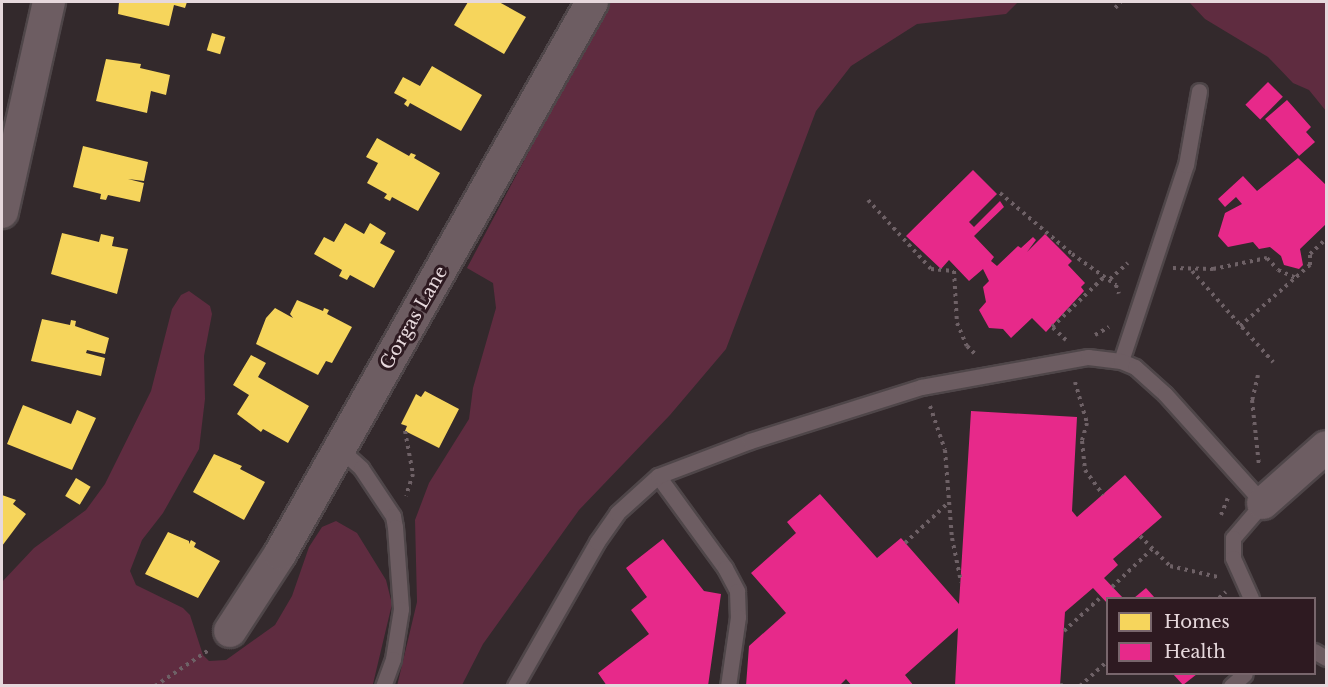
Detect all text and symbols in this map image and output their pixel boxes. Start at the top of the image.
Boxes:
street label: Gorgas Lane [376,262,452,374]
legend [1106,597,1316,675]
text: Homes [1164,611,1230,633]
text: Health [1164,641,1226,663]

